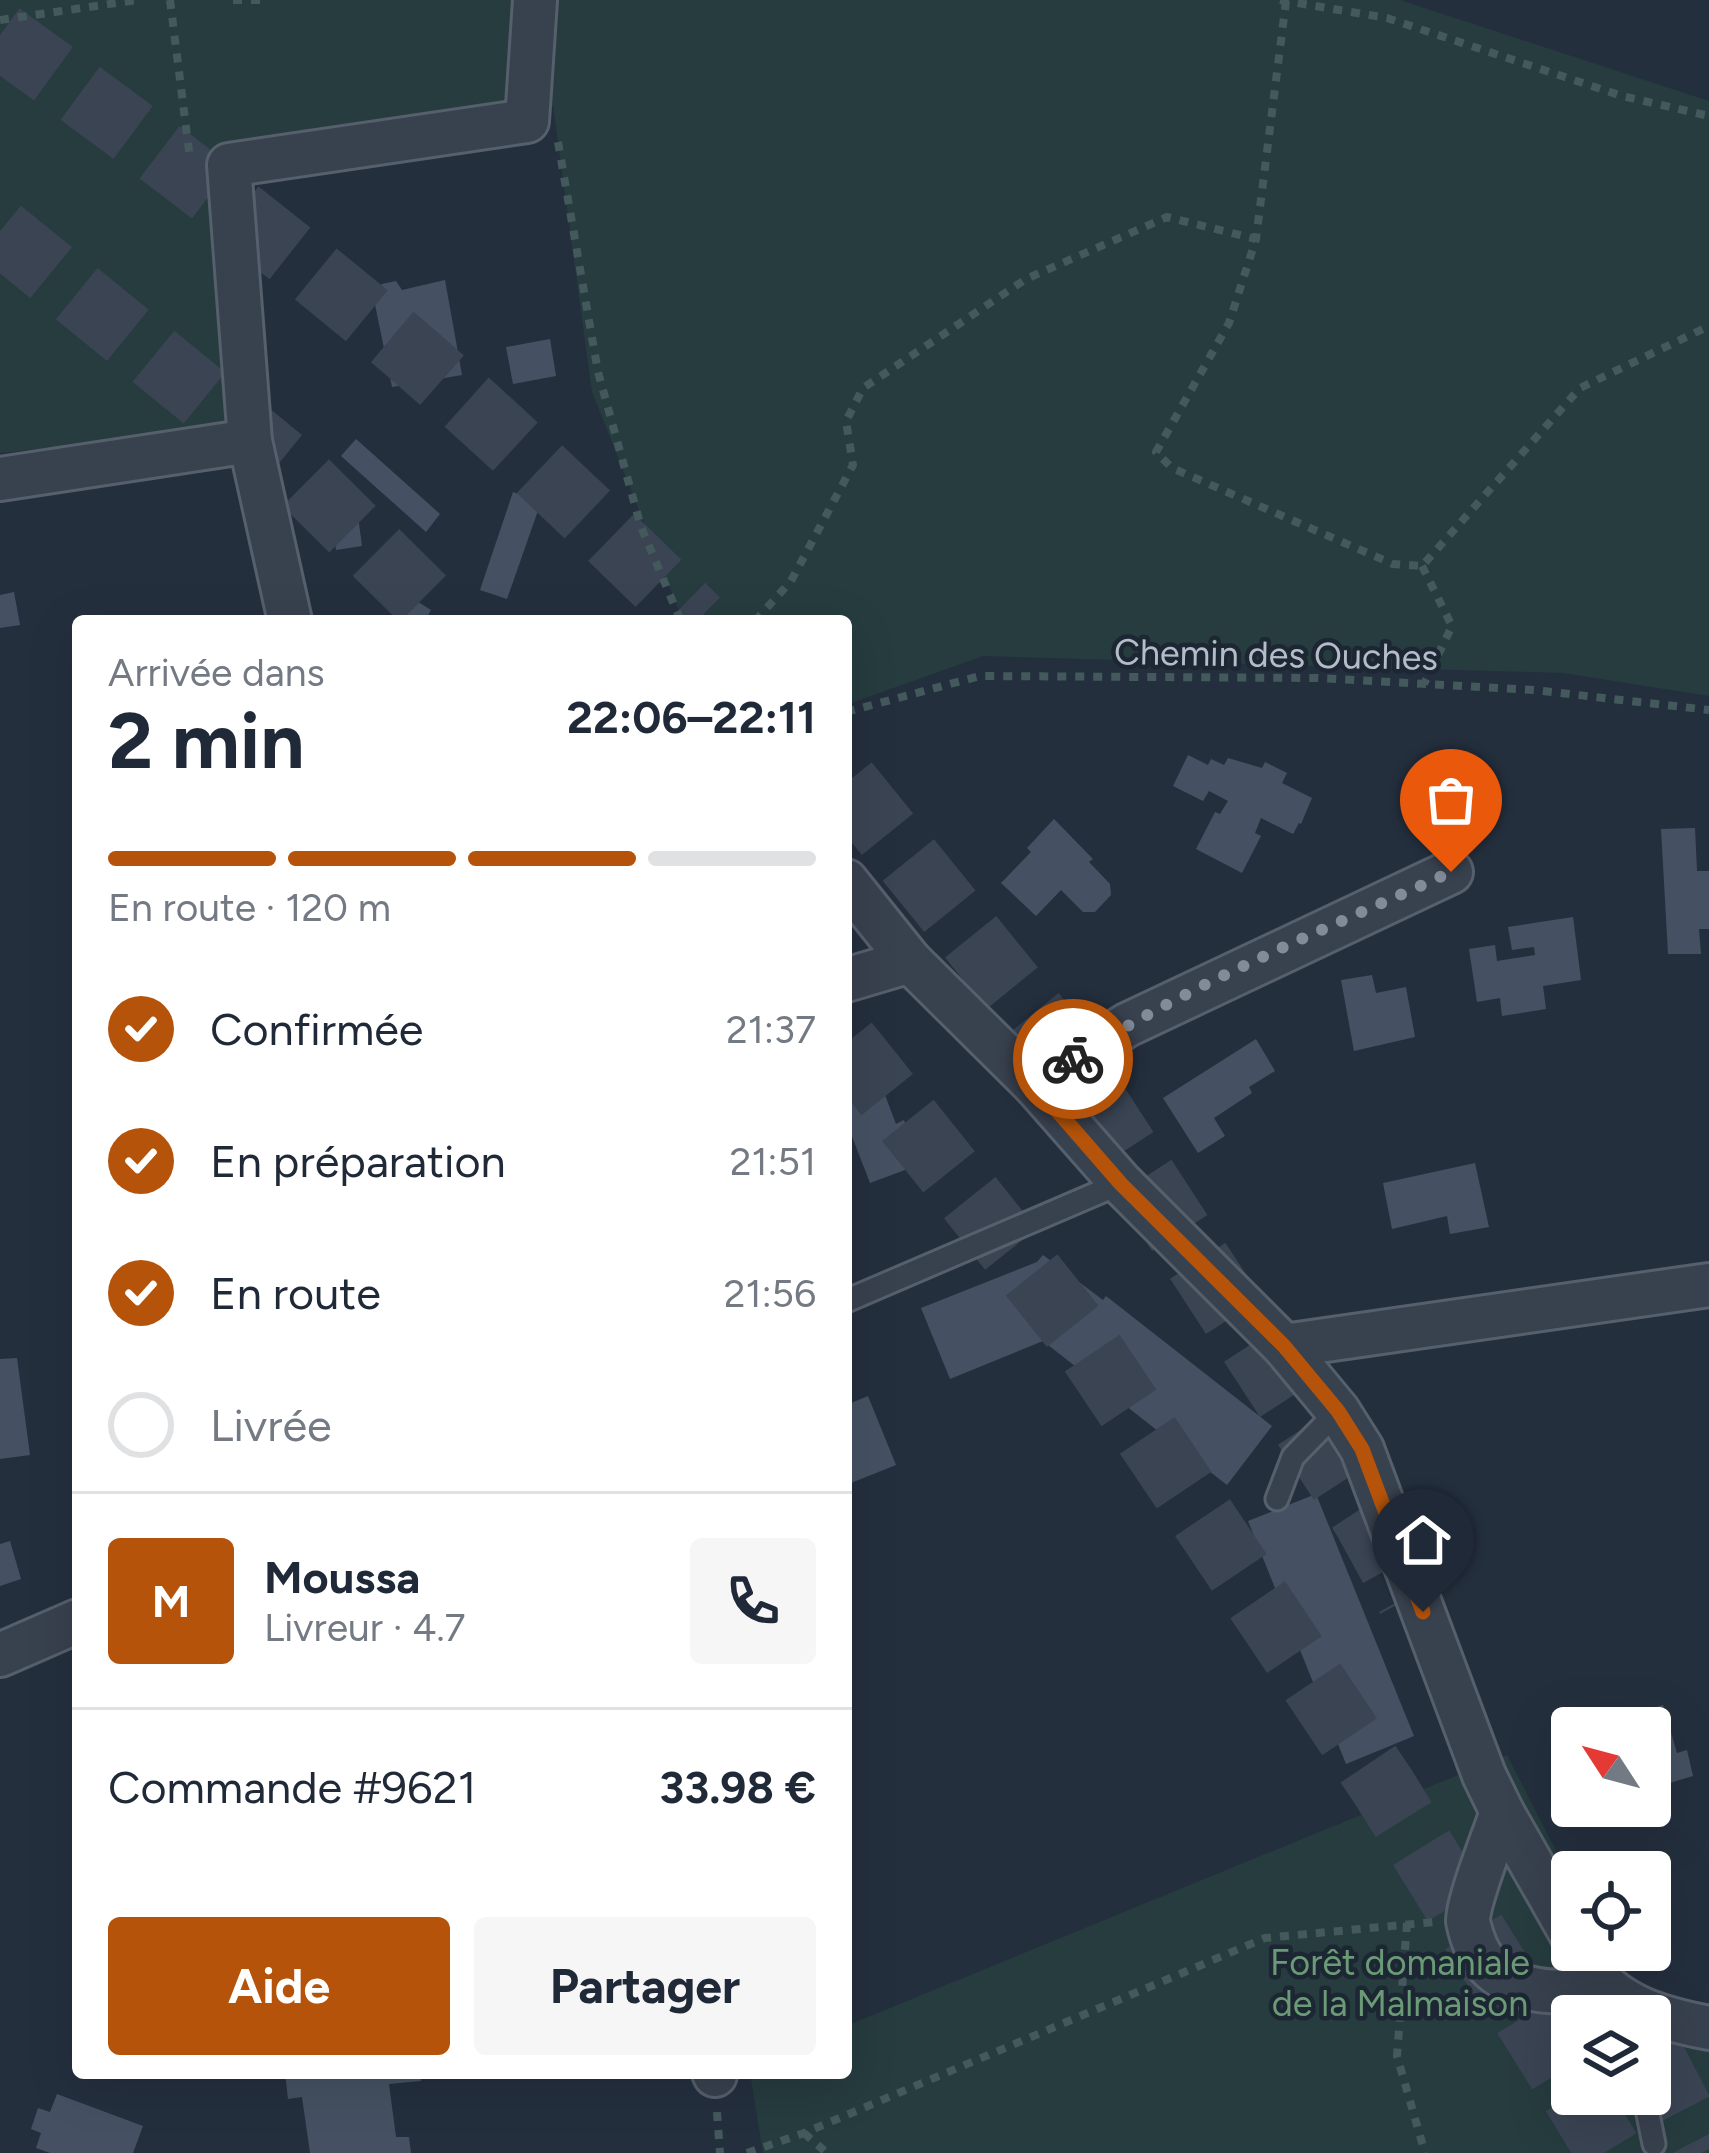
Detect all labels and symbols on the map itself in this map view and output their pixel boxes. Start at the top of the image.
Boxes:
street label: Chemin des Ouches [1114,630,1438,679]
pin [1400,749,1502,872]
courier [1013,999,1133,1119]
pin [1372,1489,1474,1612]
north arrow [1551,1707,1671,1827]
park label: Forêt domaniale de la Malmaison [1270,1941,1530,2025]

